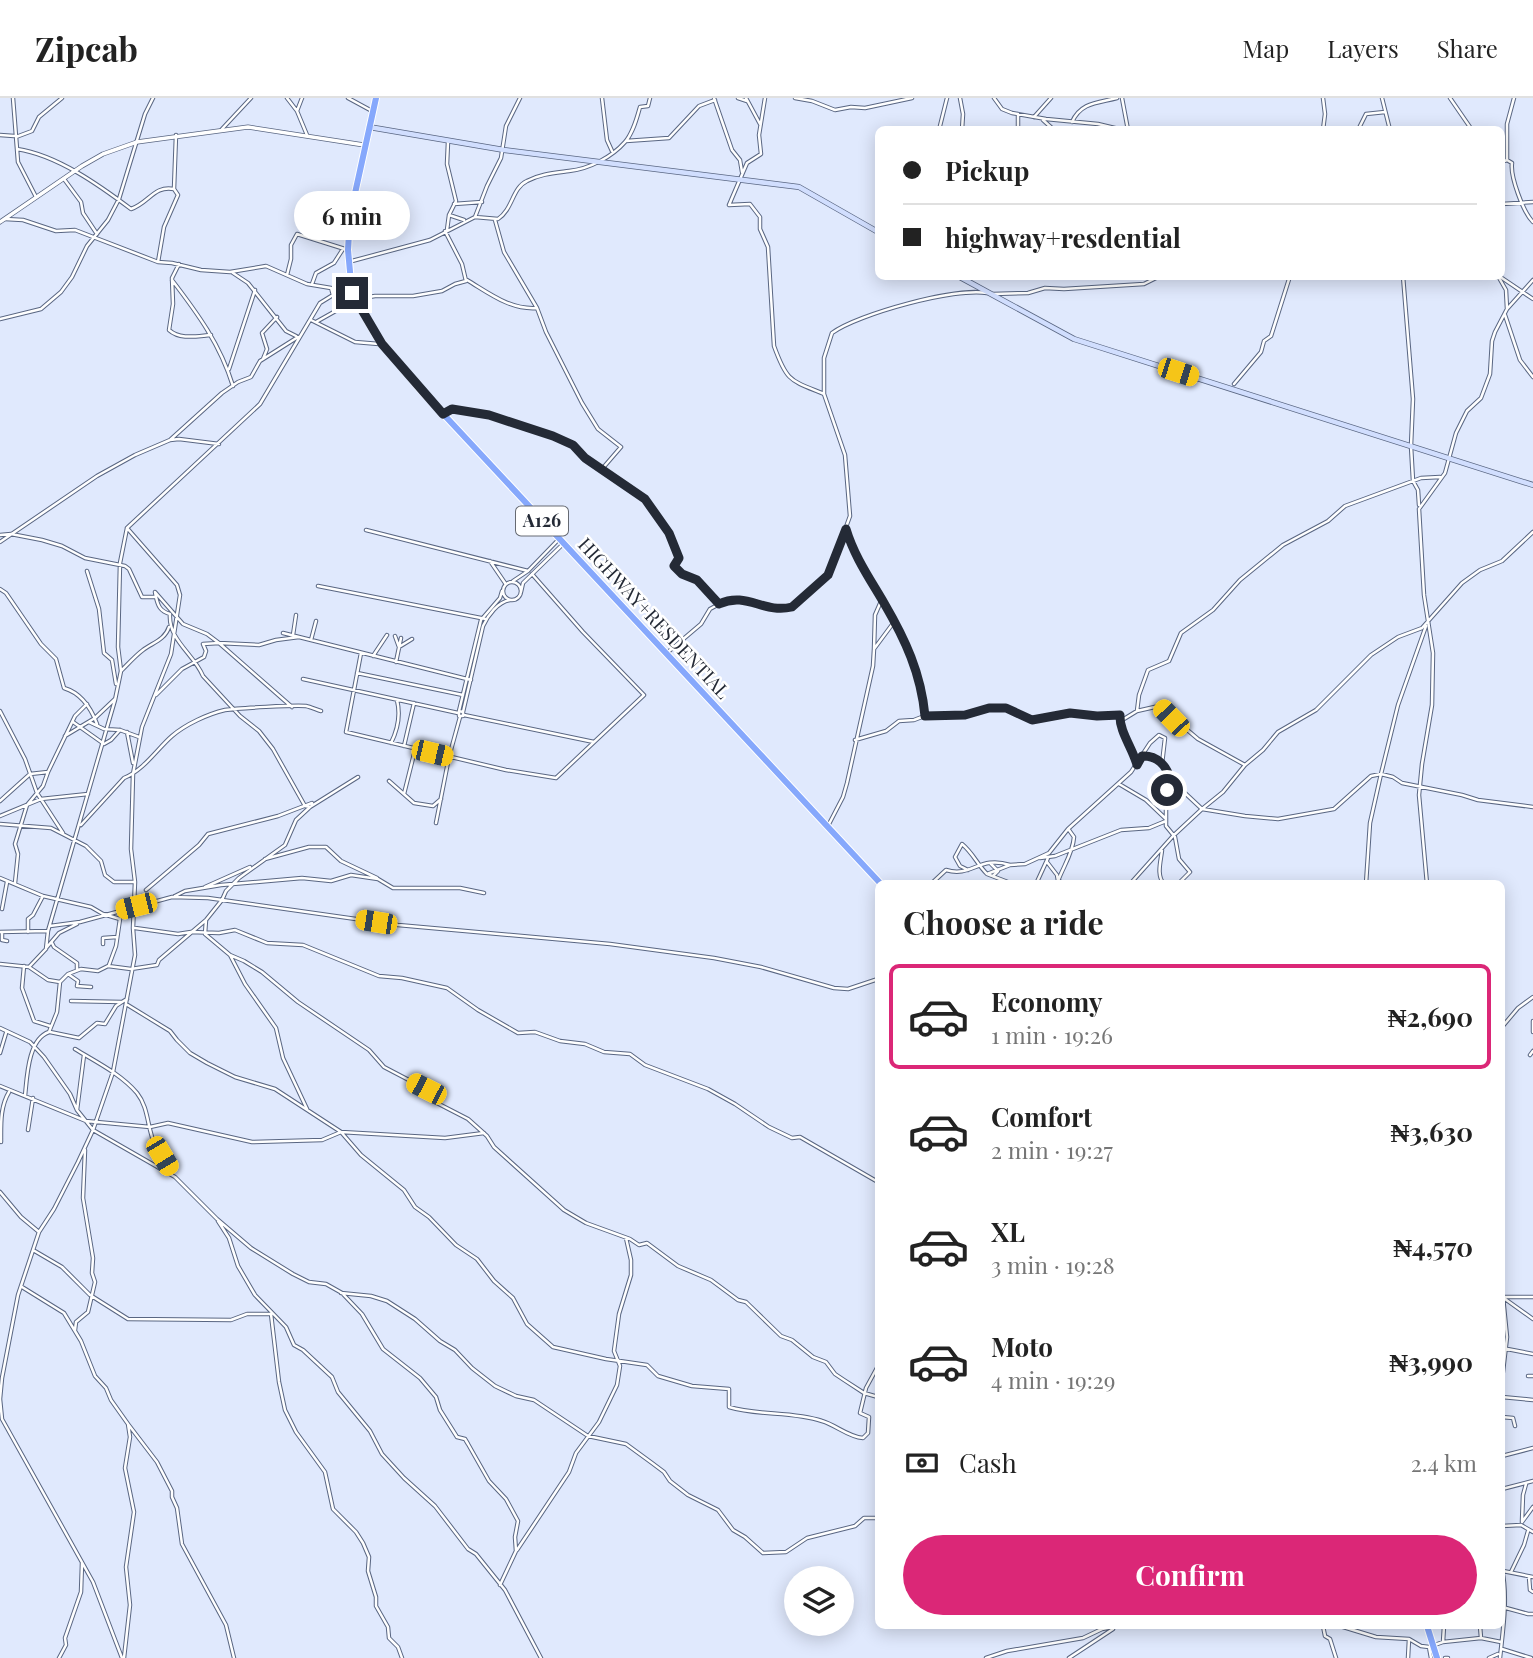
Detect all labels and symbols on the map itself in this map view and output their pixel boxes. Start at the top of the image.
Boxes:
callout: 6 min [294,192,410,240]
route end [336,277,368,309]
car [1155,356,1202,388]
road number: A126 [516,506,568,536]
street label: HIGHWAY+RESDENTIAL [573,531,736,704]
car [1149,696,1194,740]
car [410,738,455,768]
route start [1151,774,1183,806]
car [114,891,159,921]
car [354,908,399,936]
car [403,1070,450,1108]
car [143,1133,182,1179]

